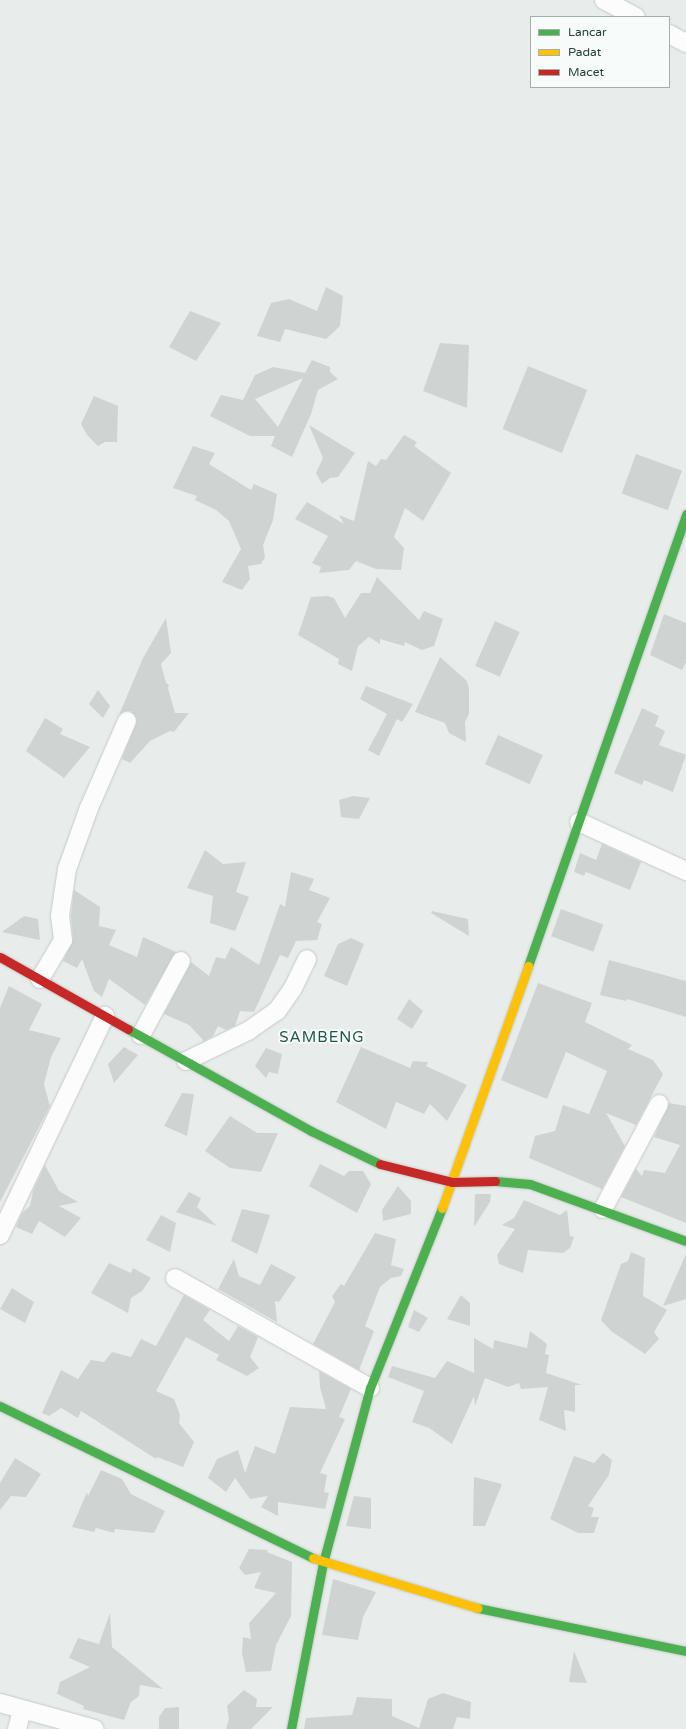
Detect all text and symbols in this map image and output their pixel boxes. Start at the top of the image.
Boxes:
legend [530,16,670,88]
text: Lancar [568,25,607,39]
text: Padat [568,45,601,59]
text: Macet [568,65,604,79]
district label: SAMBENG [279,1029,365,1047]

